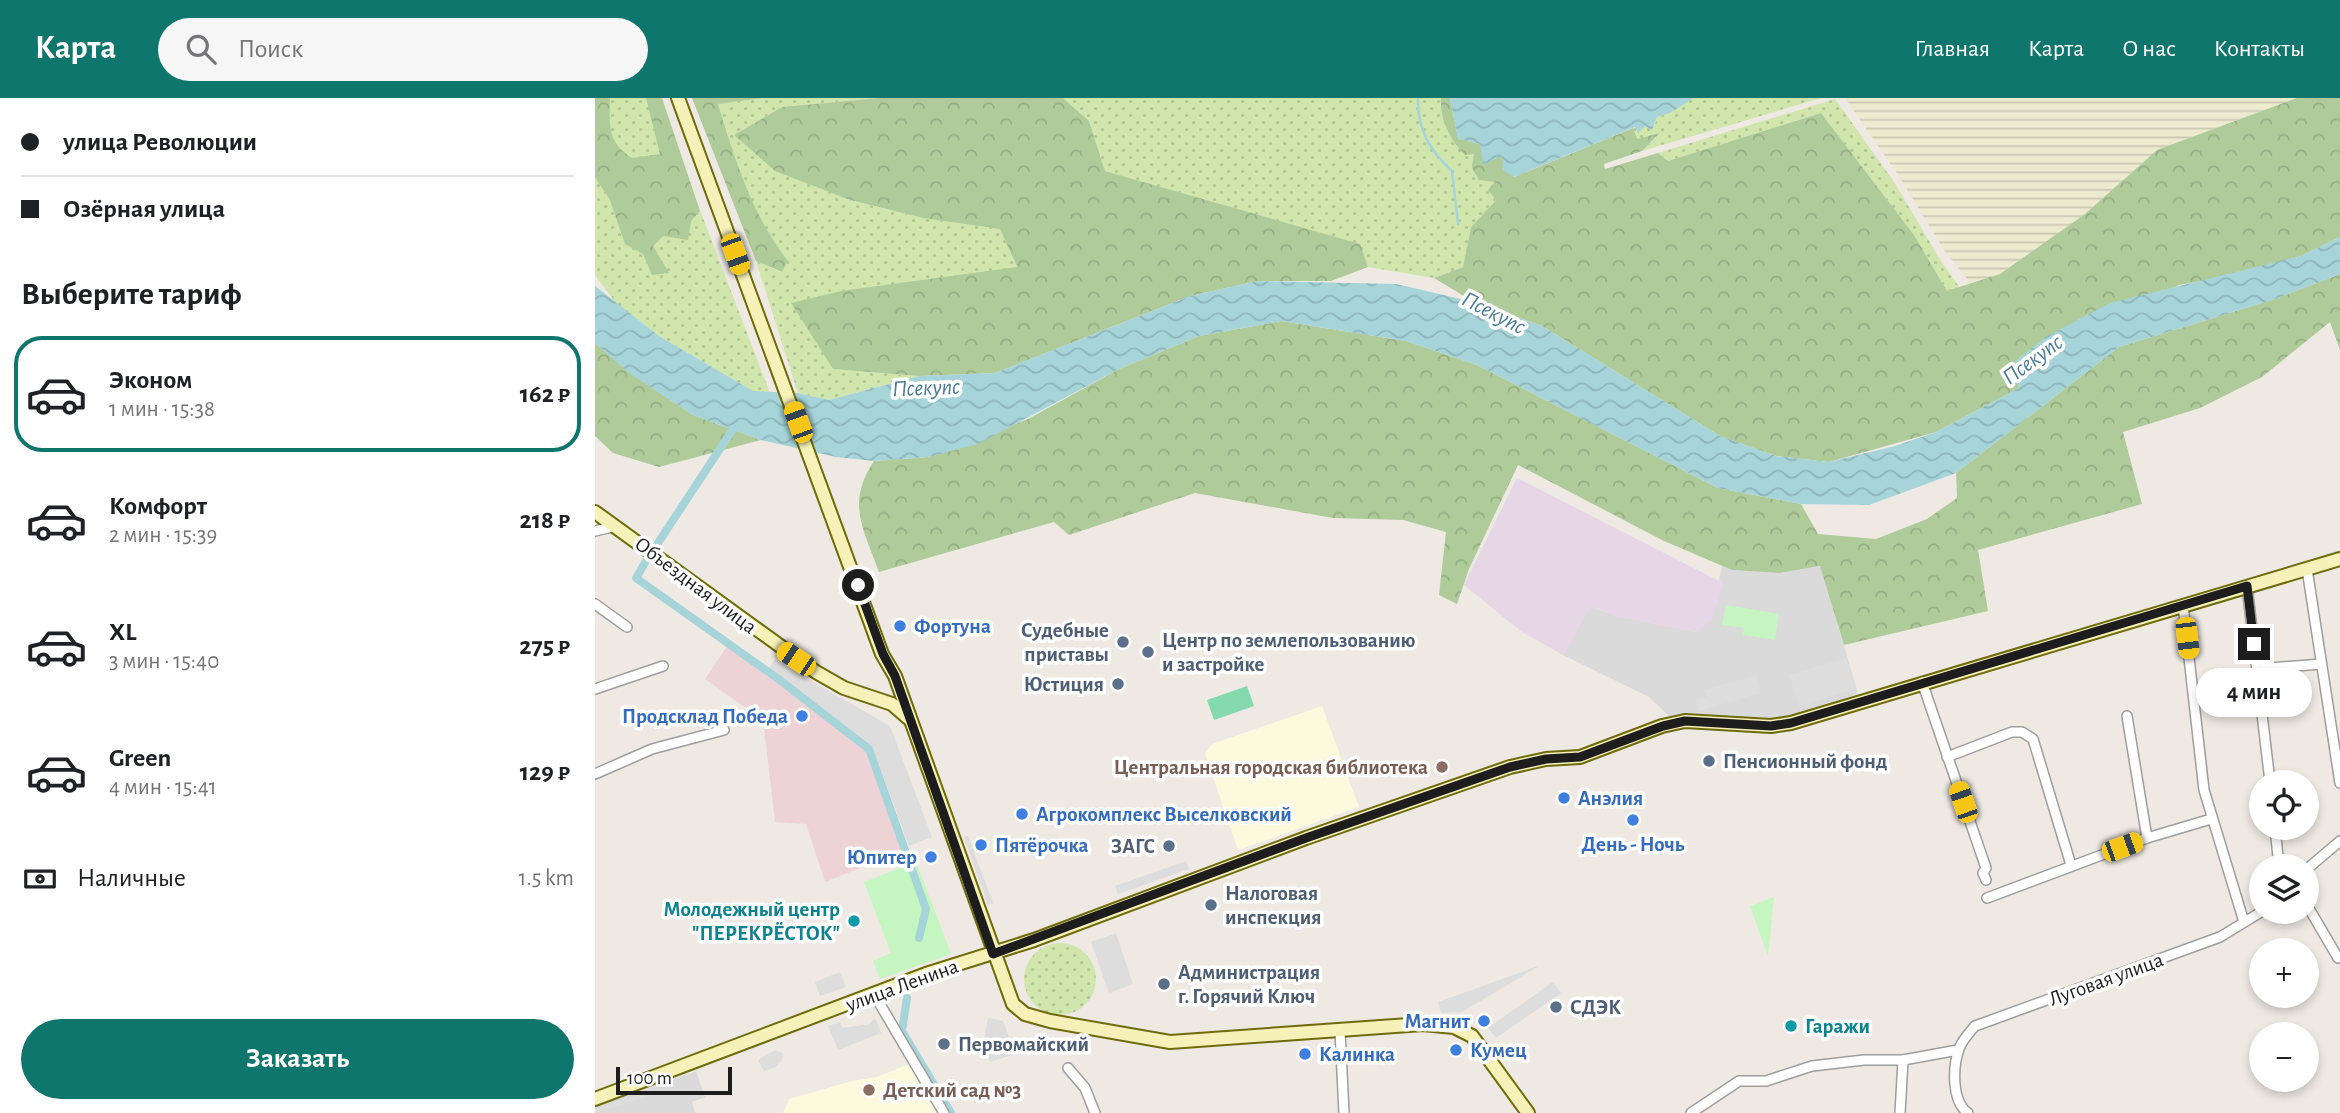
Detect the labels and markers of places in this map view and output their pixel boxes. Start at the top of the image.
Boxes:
place label: Фортуна [914,616,991,637]
marker: Фортуна [892,618,908,634]
place label: Судебные приставы [1021,620,1109,665]
place label: Центр по землепользованию и застройке [1162,630,1416,675]
marker: Судебные приставы [1115,634,1131,650]
marker: Центр по землепользованию и застройке [1140,644,1156,660]
place label: Юстиция [1024,674,1104,695]
marker: Юстиция [1110,676,1126,692]
place label: Продсклад Победа [622,706,788,727]
marker: Продсклад Победа [794,708,810,724]
place label: Пенсионный фонд [1723,751,1887,772]
marker: Пенсионный фонд [1701,753,1717,769]
place label: Центральная городская библиотека [1114,757,1428,778]
marker: Центральная городская библиотека [1434,759,1450,775]
place label: Анэлия [1578,788,1643,809]
marker: Анэлия [1556,790,1572,806]
place label: Агрокомплекс Выселковский [1036,804,1292,825]
marker: Агрокомплекс Выселковский [1014,806,1030,822]
marker: День - Ночь [1625,812,1641,828]
place label: День - Ночь [1582,834,1685,855]
place label: Пятёрочка [995,835,1089,856]
place label: ЗАГС [1111,836,1155,857]
marker: Пятёрочка [973,837,989,853]
marker: ЗАГС [1161,838,1177,854]
place label: Юпитер [847,847,917,868]
marker: Юпитер [923,849,939,865]
place label: Налоговая инспекция [1225,883,1321,928]
marker: Налоговая инспекция [1203,897,1219,913]
place label: Молодежный центр "ПЕРЕКРЁСТОК" [664,899,840,944]
marker: Молодежный центр "ПЕРЕКРЁСТОК" [846,913,862,929]
place label: Администрация г. Горячий Ключ [1178,962,1320,1007]
marker: Администрация г. Горячий Ключ [1156,976,1172,992]
place label: СДЭК [1570,997,1621,1018]
marker: СДЭК [1548,999,1564,1015]
place label: Магнит [1404,1011,1471,1032]
marker: Магнит [1476,1013,1492,1029]
place label: Гаражи [1805,1016,1870,1037]
marker: Гаражи [1783,1018,1799,1034]
place label: Первомайский [958,1034,1089,1055]
marker: Первомайский [936,1036,952,1052]
place label: Кумец [1470,1040,1527,1061]
marker: Кумец [1448,1042,1464,1058]
place label: Калинка [1319,1044,1395,1065]
marker: Калинка [1297,1046,1313,1062]
place label: Детский сад №3 [883,1080,1021,1101]
marker: Детский сад №3 [861,1082,877,1098]

